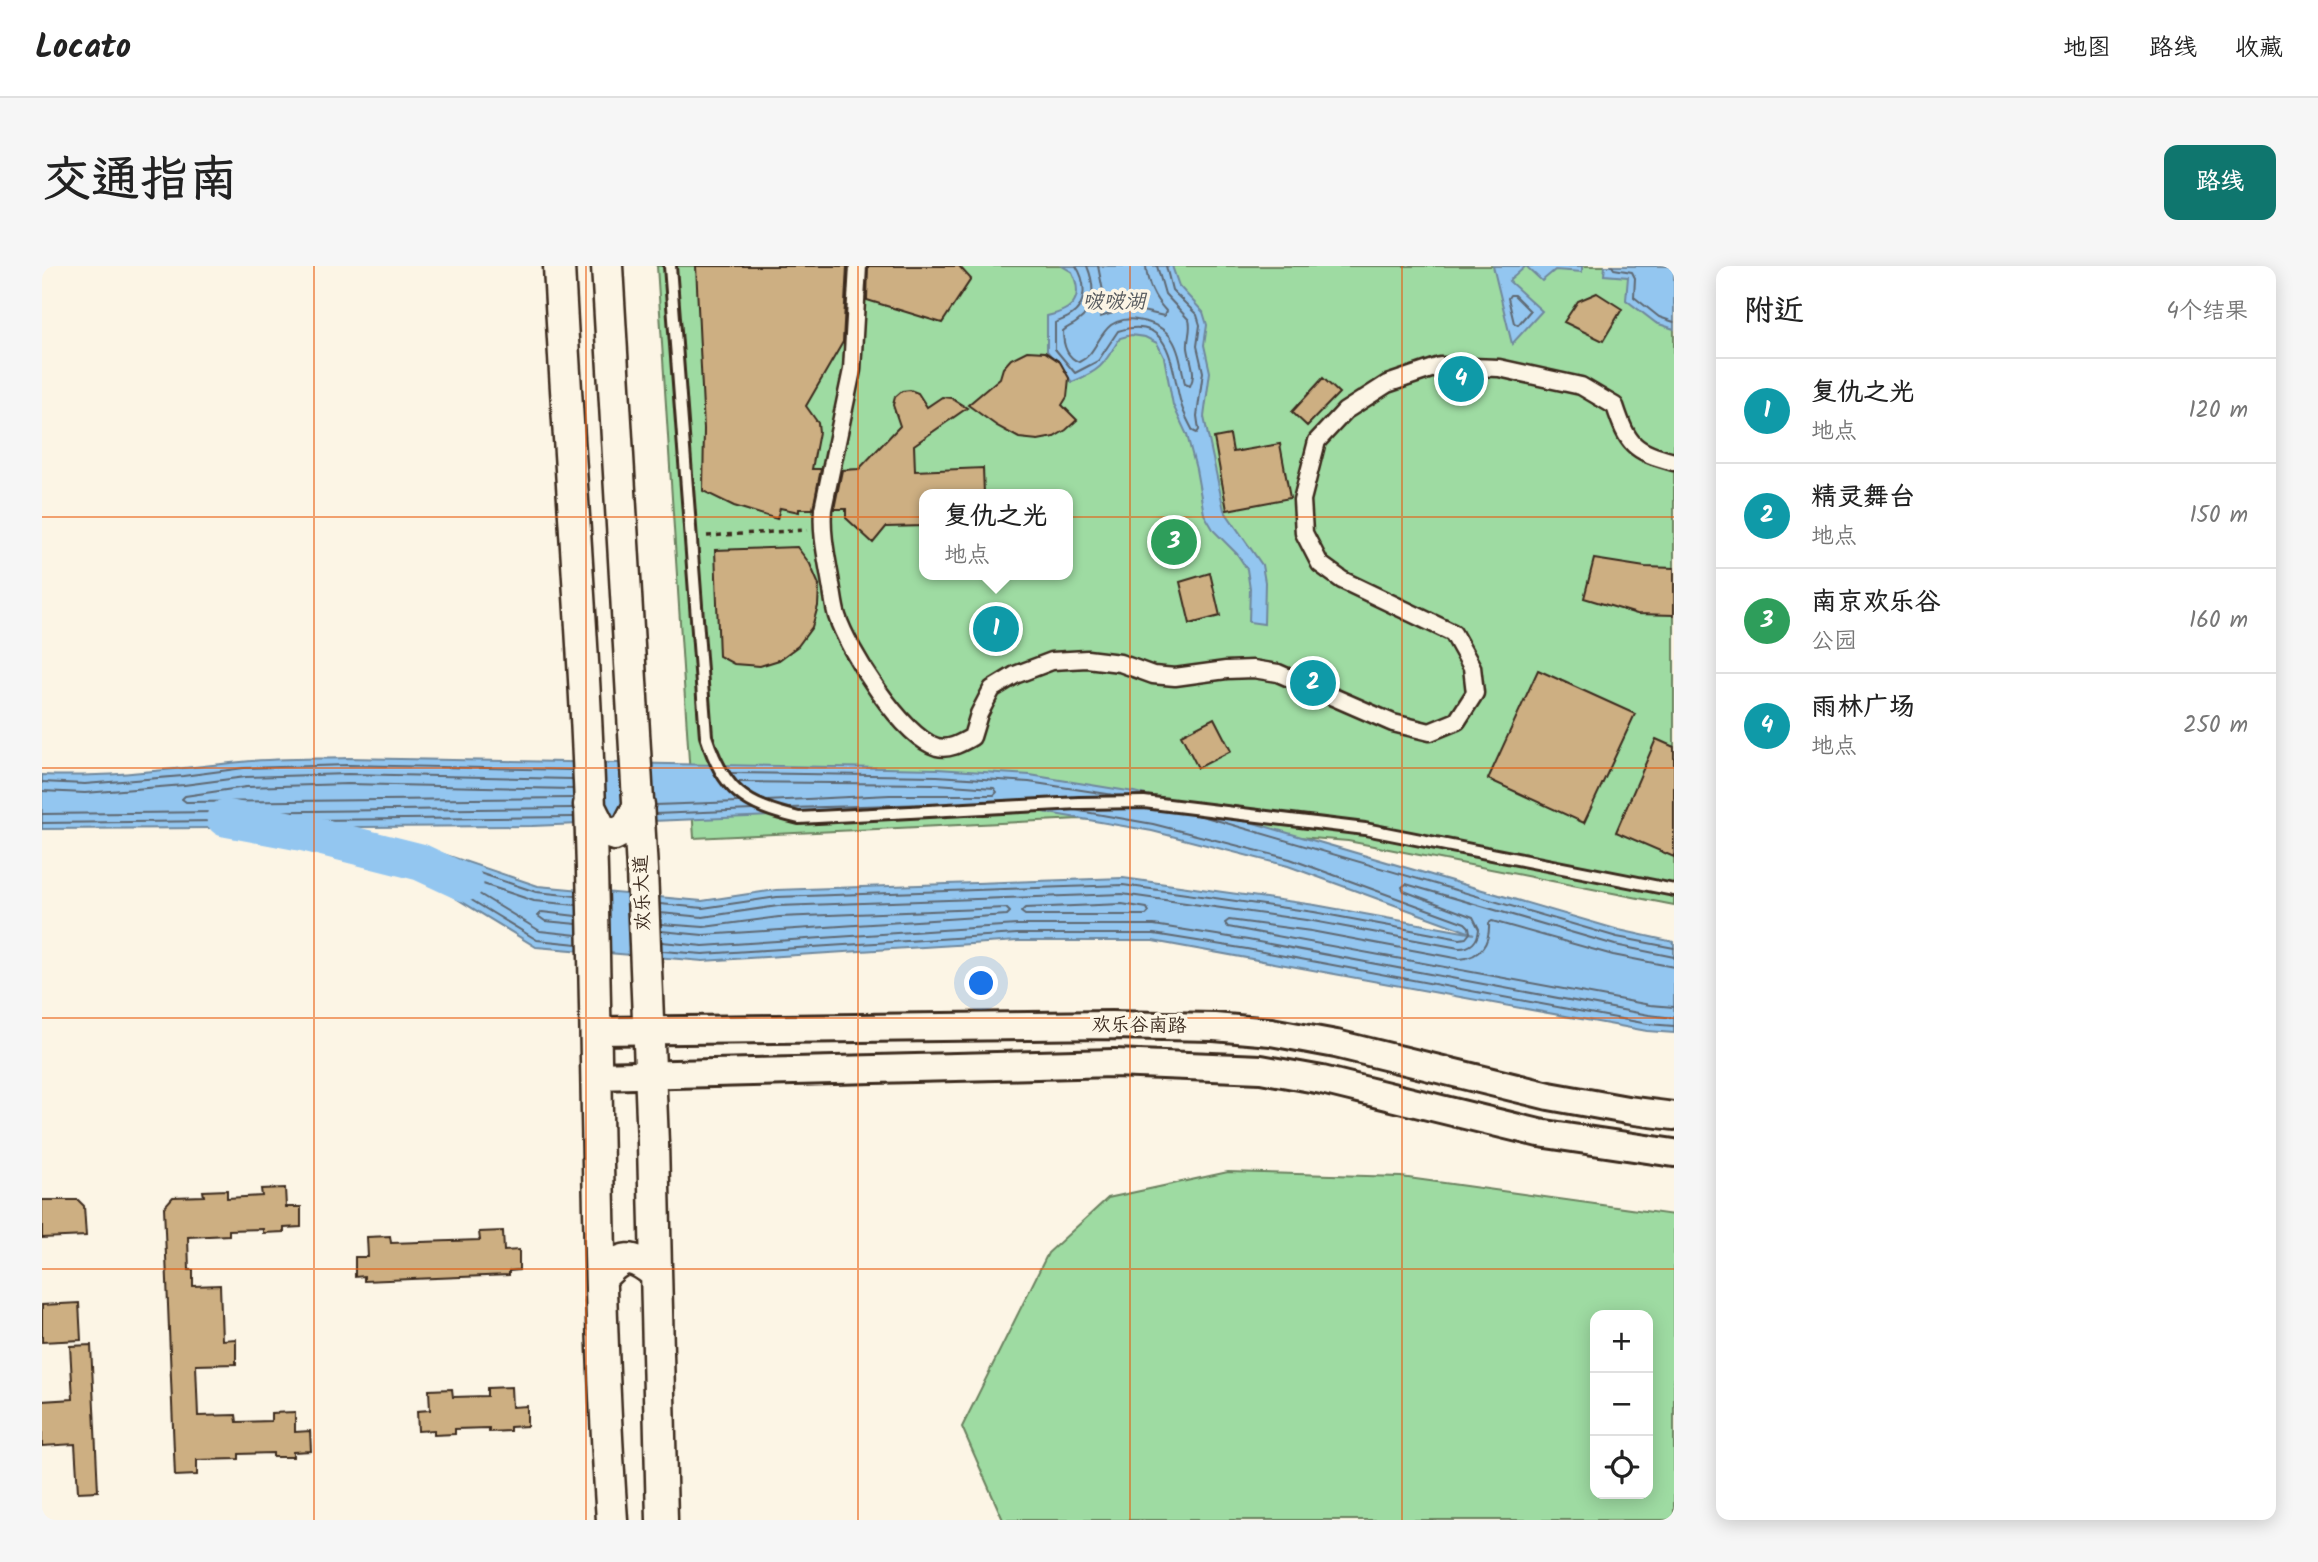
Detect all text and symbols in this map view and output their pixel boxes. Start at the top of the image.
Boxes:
text: Locato [35,22,131,75]
text: 地图 [2063,29,2111,68]
text: 路线 [2149,29,2197,68]
text: 收藏 [2235,29,2283,68]
text: 交通指南 [42,143,238,221]
button: 路线 [2164,145,2276,220]
water label: 啵啵湖 [1083,286,1147,319]
text: 附近 [1744,288,1804,336]
text: 4个结果 [2166,294,2248,330]
pin: 4 [1438,353,1484,405]
text: 复仇之光 [1811,372,1915,414]
text: 1 [1764,393,1770,429]
text: 120 m [2188,393,2248,429]
text: 地点 [1811,414,1857,450]
text: 精灵舞台 [1811,477,1915,519]
popup [919,489,1073,580]
text: 复仇之光 [944,496,1048,538]
text: 2 [1760,498,1774,534]
text: 150 m [2189,498,2248,534]
pin: 3 [1151,516,1197,568]
text: 地点 [1811,519,1857,555]
text: 地点 [944,538,990,574]
text: 南京欢乐谷 [1811,582,1941,624]
pin: 1 [973,603,1019,655]
text: 3 [1761,603,1773,639]
text: 160 m [2189,603,2248,639]
text: 公园 [1811,624,1857,660]
pin: 2 [1290,657,1336,709]
text: 雨林广场 [1811,687,1915,729]
text: 4 [1761,708,1773,744]
text: 250 m [2183,708,2248,744]
text: 地点 [1811,729,1857,765]
street label: 欢乐大道 [627,854,659,932]
your location [964,966,998,1000]
street label: 欢乐谷南路 [1091,1010,1187,1042]
map controls [1590,1310,1653,1499]
button: + [1590,1310,1653,1373]
button: − [1590,1373,1653,1436]
button: locate [1590,1436,1653,1499]

